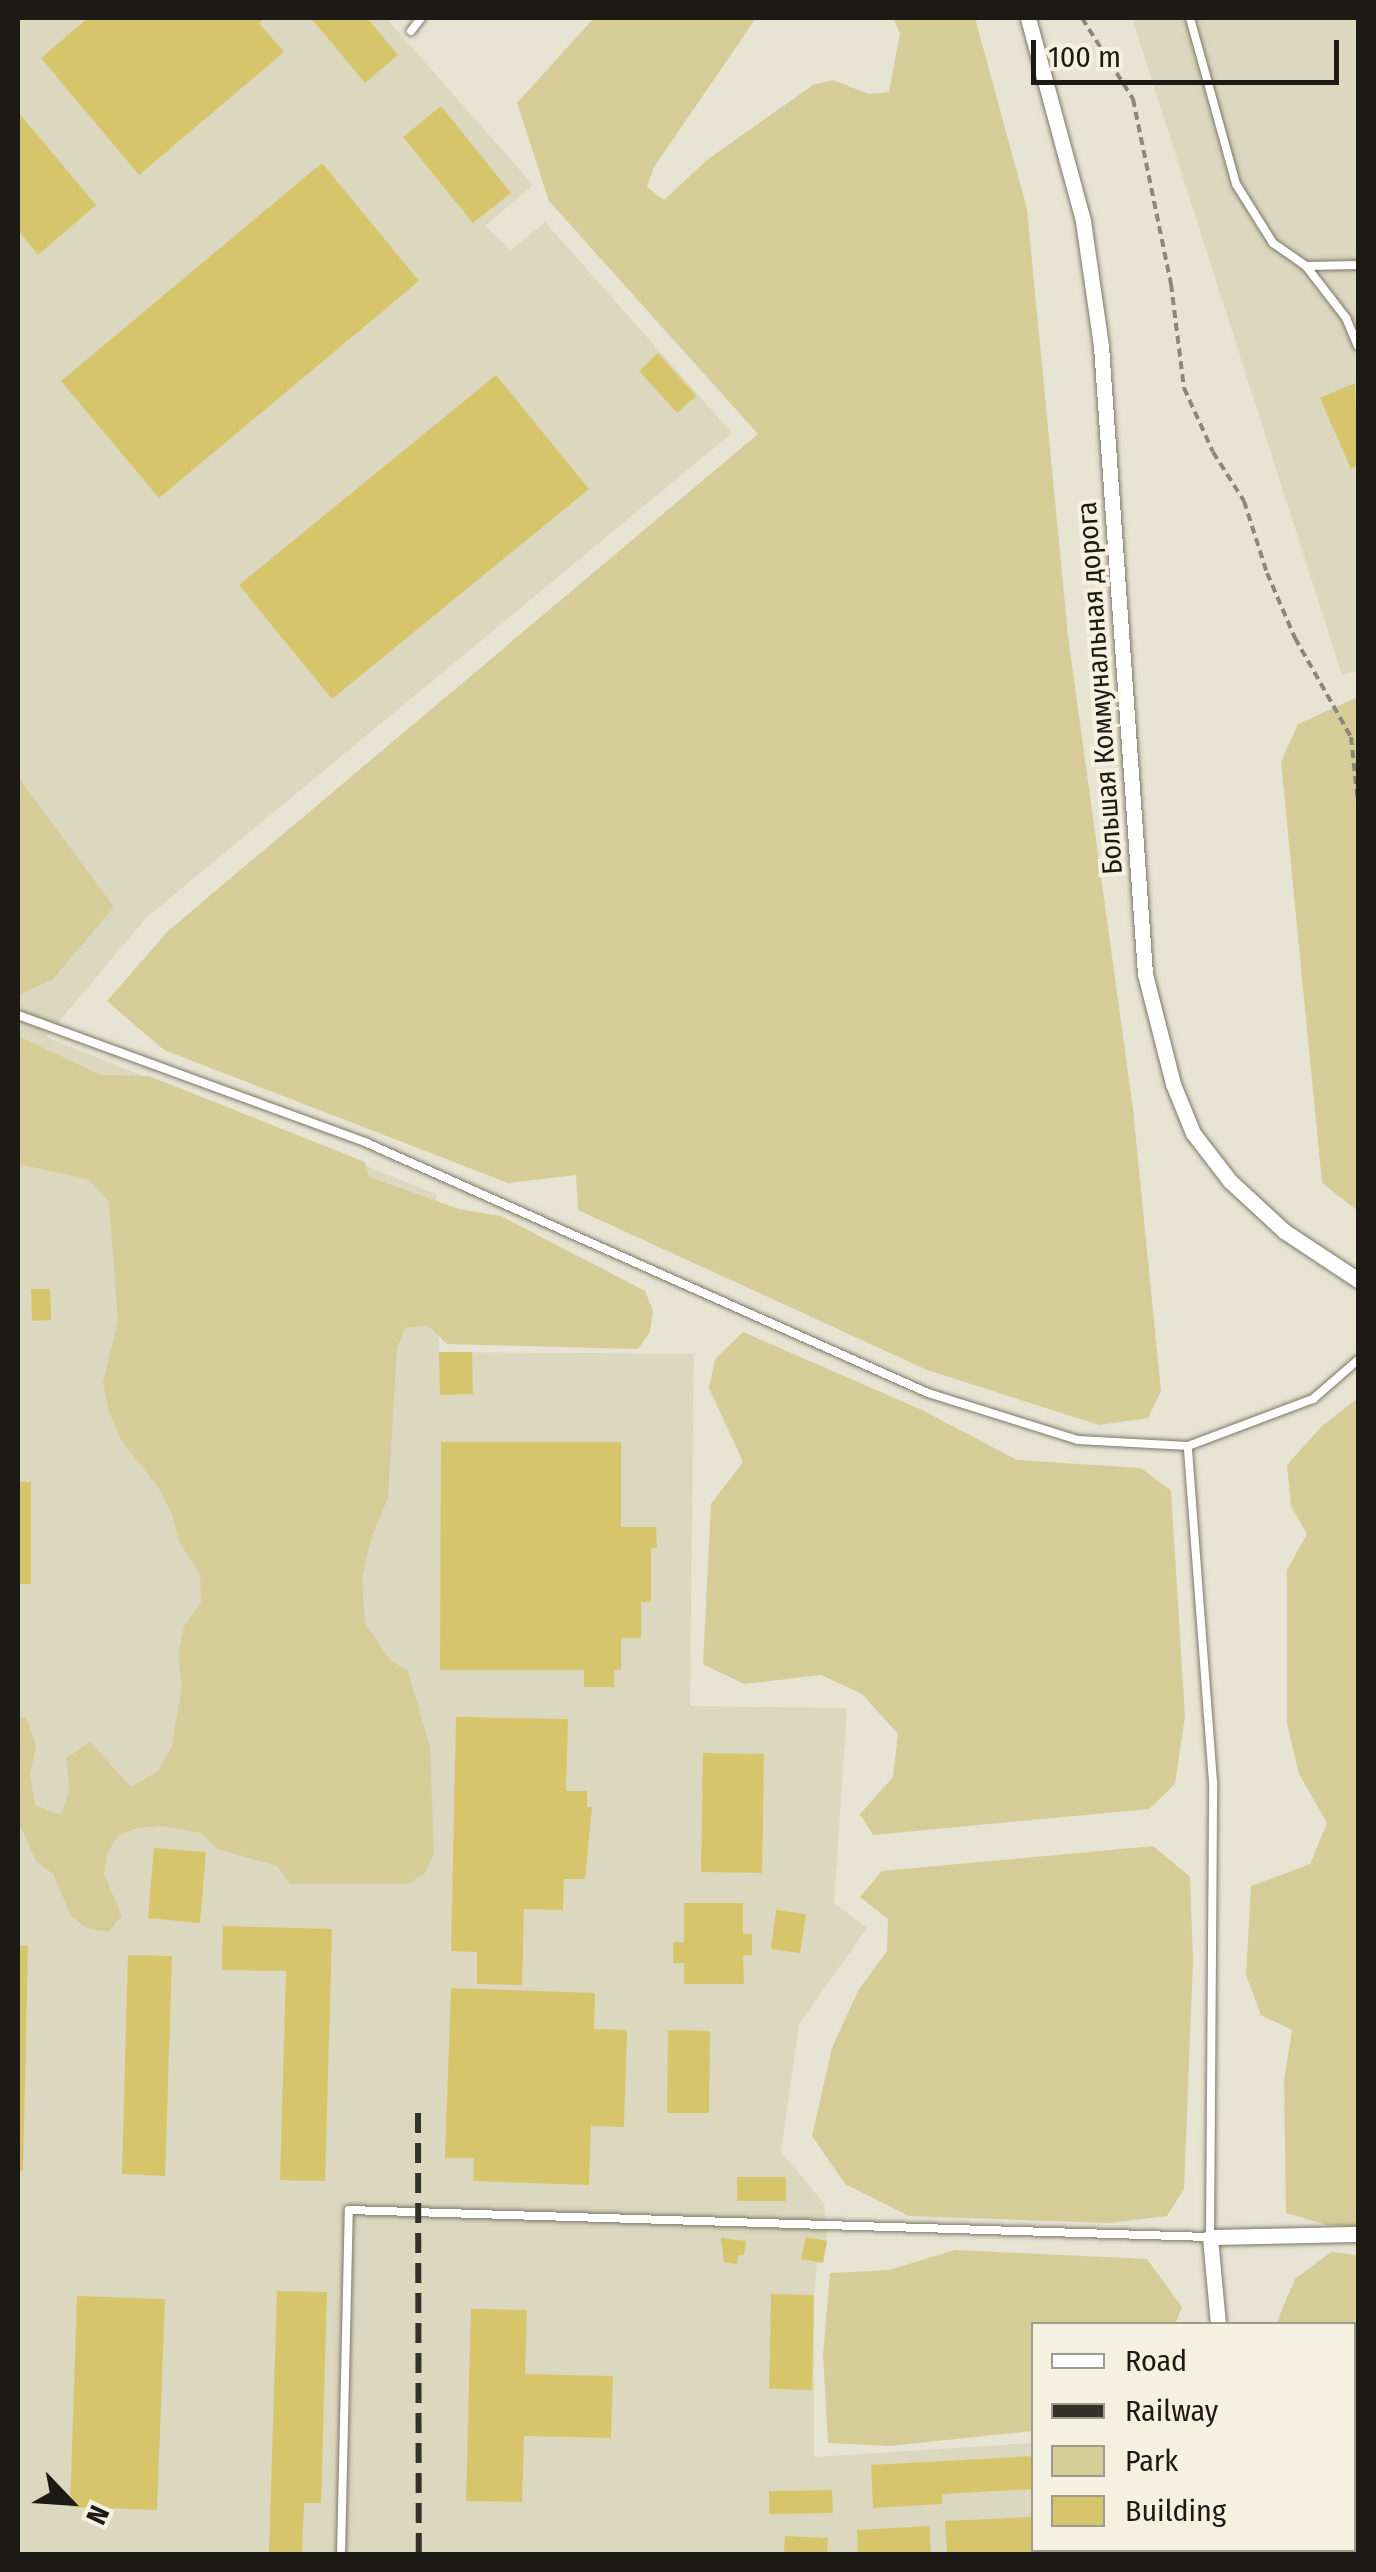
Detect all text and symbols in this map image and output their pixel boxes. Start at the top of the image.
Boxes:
scale bar [1036,20,1344,82]
text: 100 m [1048,39,1121,75]
street label: Большая Коммунальная дорога [1070,501,1130,875]
legend [1031,2322,1356,2552]
text: Road [1125,2343,1187,2379]
text: Railway [1125,2393,1218,2429]
text: Park [1125,2443,1178,2479]
north arrow [20,2452,120,2552]
text: Building [1125,2493,1226,2529]
text: N [79,2500,116,2529]

